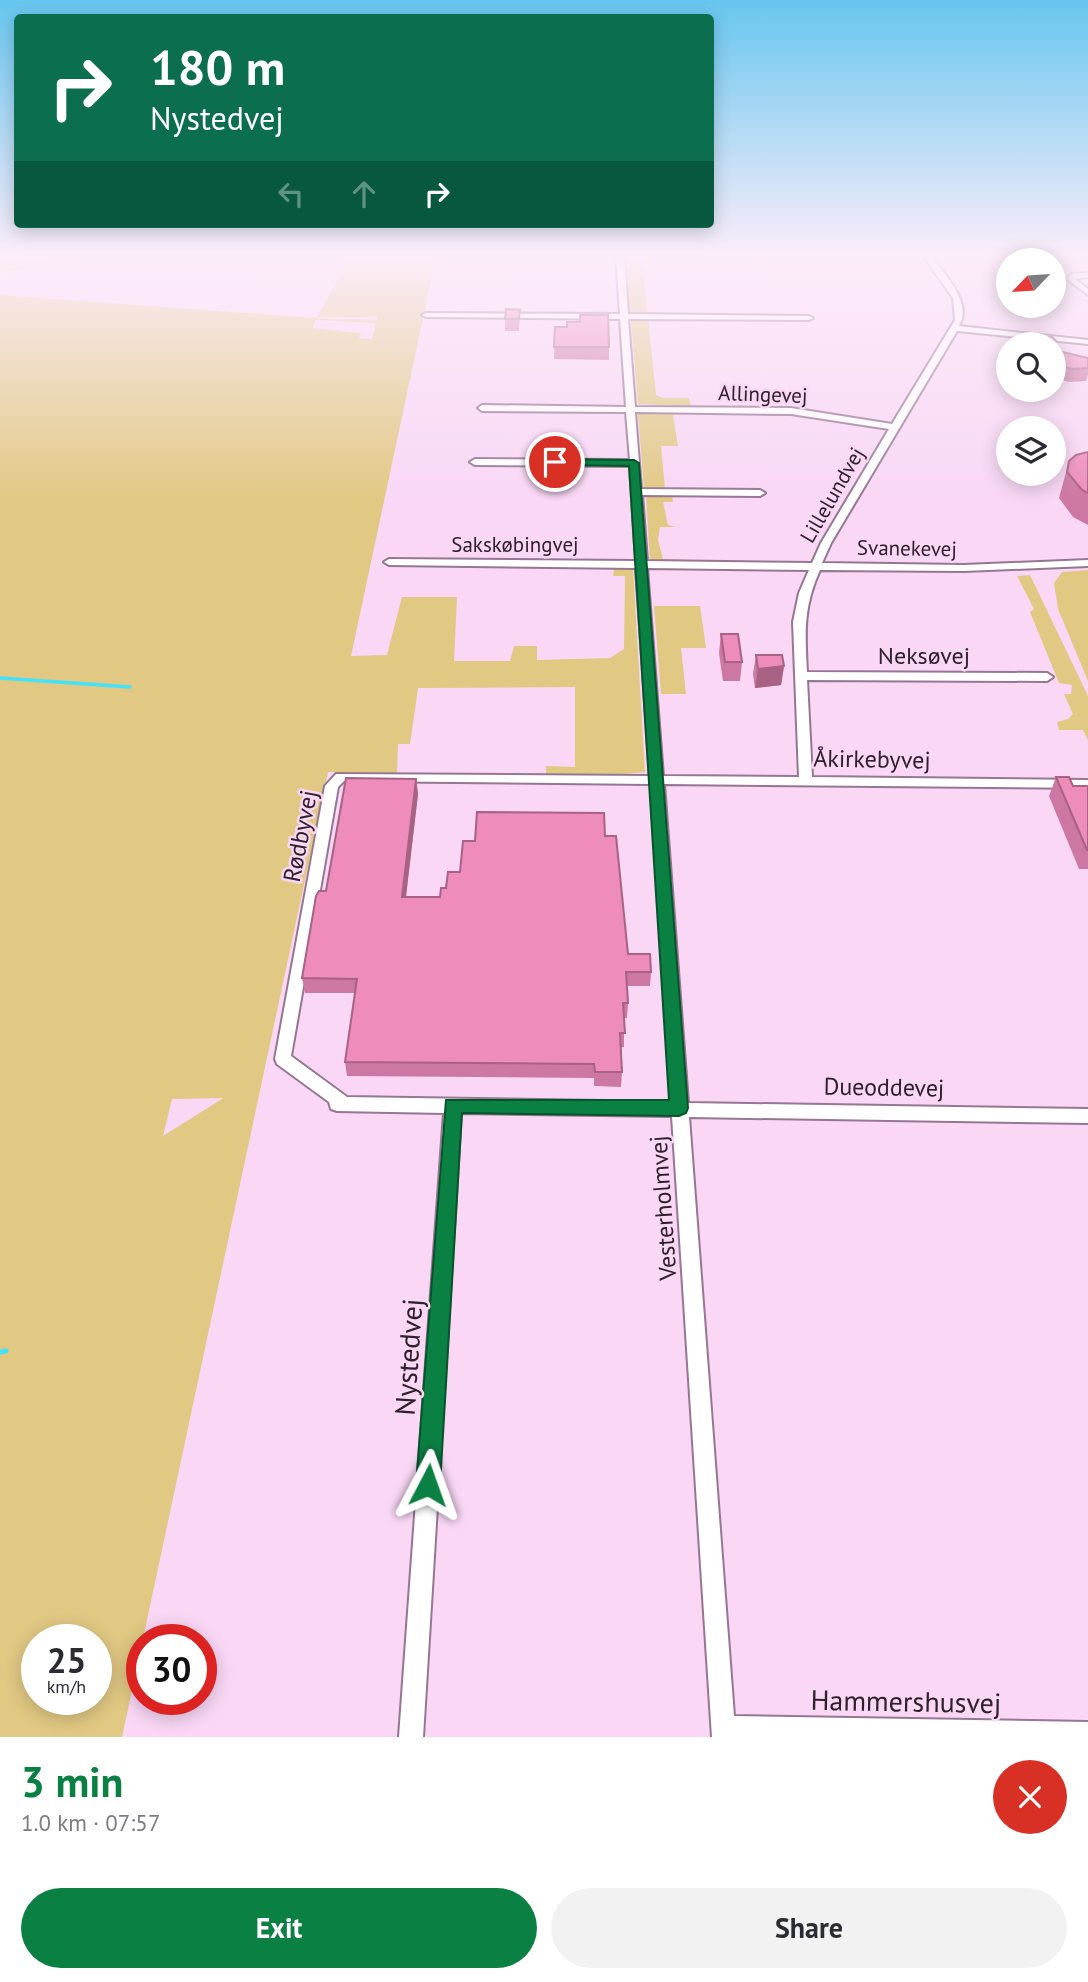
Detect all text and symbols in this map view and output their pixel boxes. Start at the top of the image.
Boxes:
text: 180 m [150,35,285,99]
icon: right [35,42,126,133]
text: Nystedvej [150,97,284,139]
icon: left [272,175,310,213]
icon: ahead [345,175,383,213]
icon: right [418,175,456,213]
north arrow [996,248,1066,318]
map controls [996,248,1066,486]
button: search [996,332,1066,402]
street label: Allingevej [718,379,808,409]
button: layers [996,416,1066,486]
pin [525,432,585,492]
street label: Lillelundvej [794,442,870,548]
icon: arrive [536,443,574,481]
street label: Sakskøbingvej [451,531,579,558]
street label: Svanekevej [857,534,957,562]
street label: Neksøvej [878,640,970,671]
street label: Åkirkebyvej [813,742,931,776]
street label: Rødbyvej [276,787,324,885]
street label: Dueoddevej [823,1070,945,1104]
street label: Vesterholmvej [642,1135,684,1282]
street label: Nystedvej [385,1297,431,1417]
position arrow [391,1448,465,1522]
speed limit sign: 30 [126,1624,217,1715]
text: 25 [47,1637,86,1683]
text: km/h [47,1675,86,1698]
street label: Hammershusvej [810,1681,1002,1721]
text: 3 min [21,1754,123,1809]
button: close [993,1760,1067,1834]
text: 1.0 km · 07:57 [21,1808,160,1837]
button: Exit [21,1888,537,1968]
button: Share [551,1888,1067,1968]

